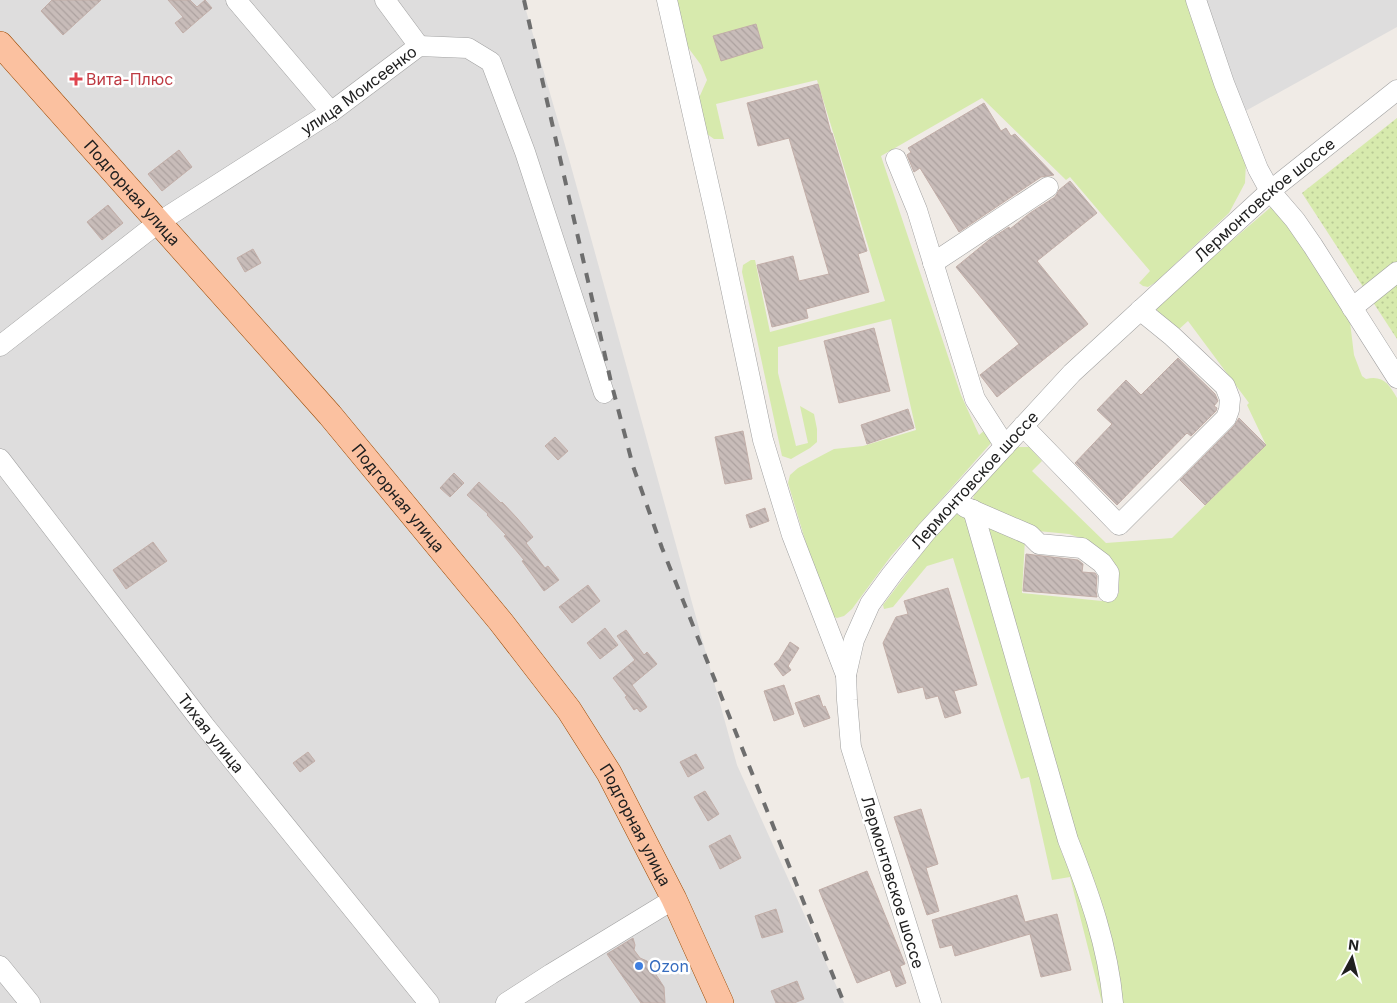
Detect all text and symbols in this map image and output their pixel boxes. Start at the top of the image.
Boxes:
street label: улица Моисеенко [297,41,421,139]
place label: Вита-Плюс [86,69,173,89]
marker: Вита-Плюс [70,73,82,85]
street label: Лермонтовское шоссе [1190,133,1339,266]
street label: Подгорная улица [80,136,185,250]
street label: Лермонтовское шоссе [906,407,1042,553]
street label: Подгорная улица [348,439,449,556]
street label: Тихая улица [174,690,249,777]
street label: Подгорная улица [596,760,675,889]
street label: Лермонтовское шоссе [857,793,929,971]
north arrow [1327,933,1377,983]
text: N [1347,936,1360,954]
place label: Ozon [649,956,689,976]
marker: Ozon [633,960,645,972]

